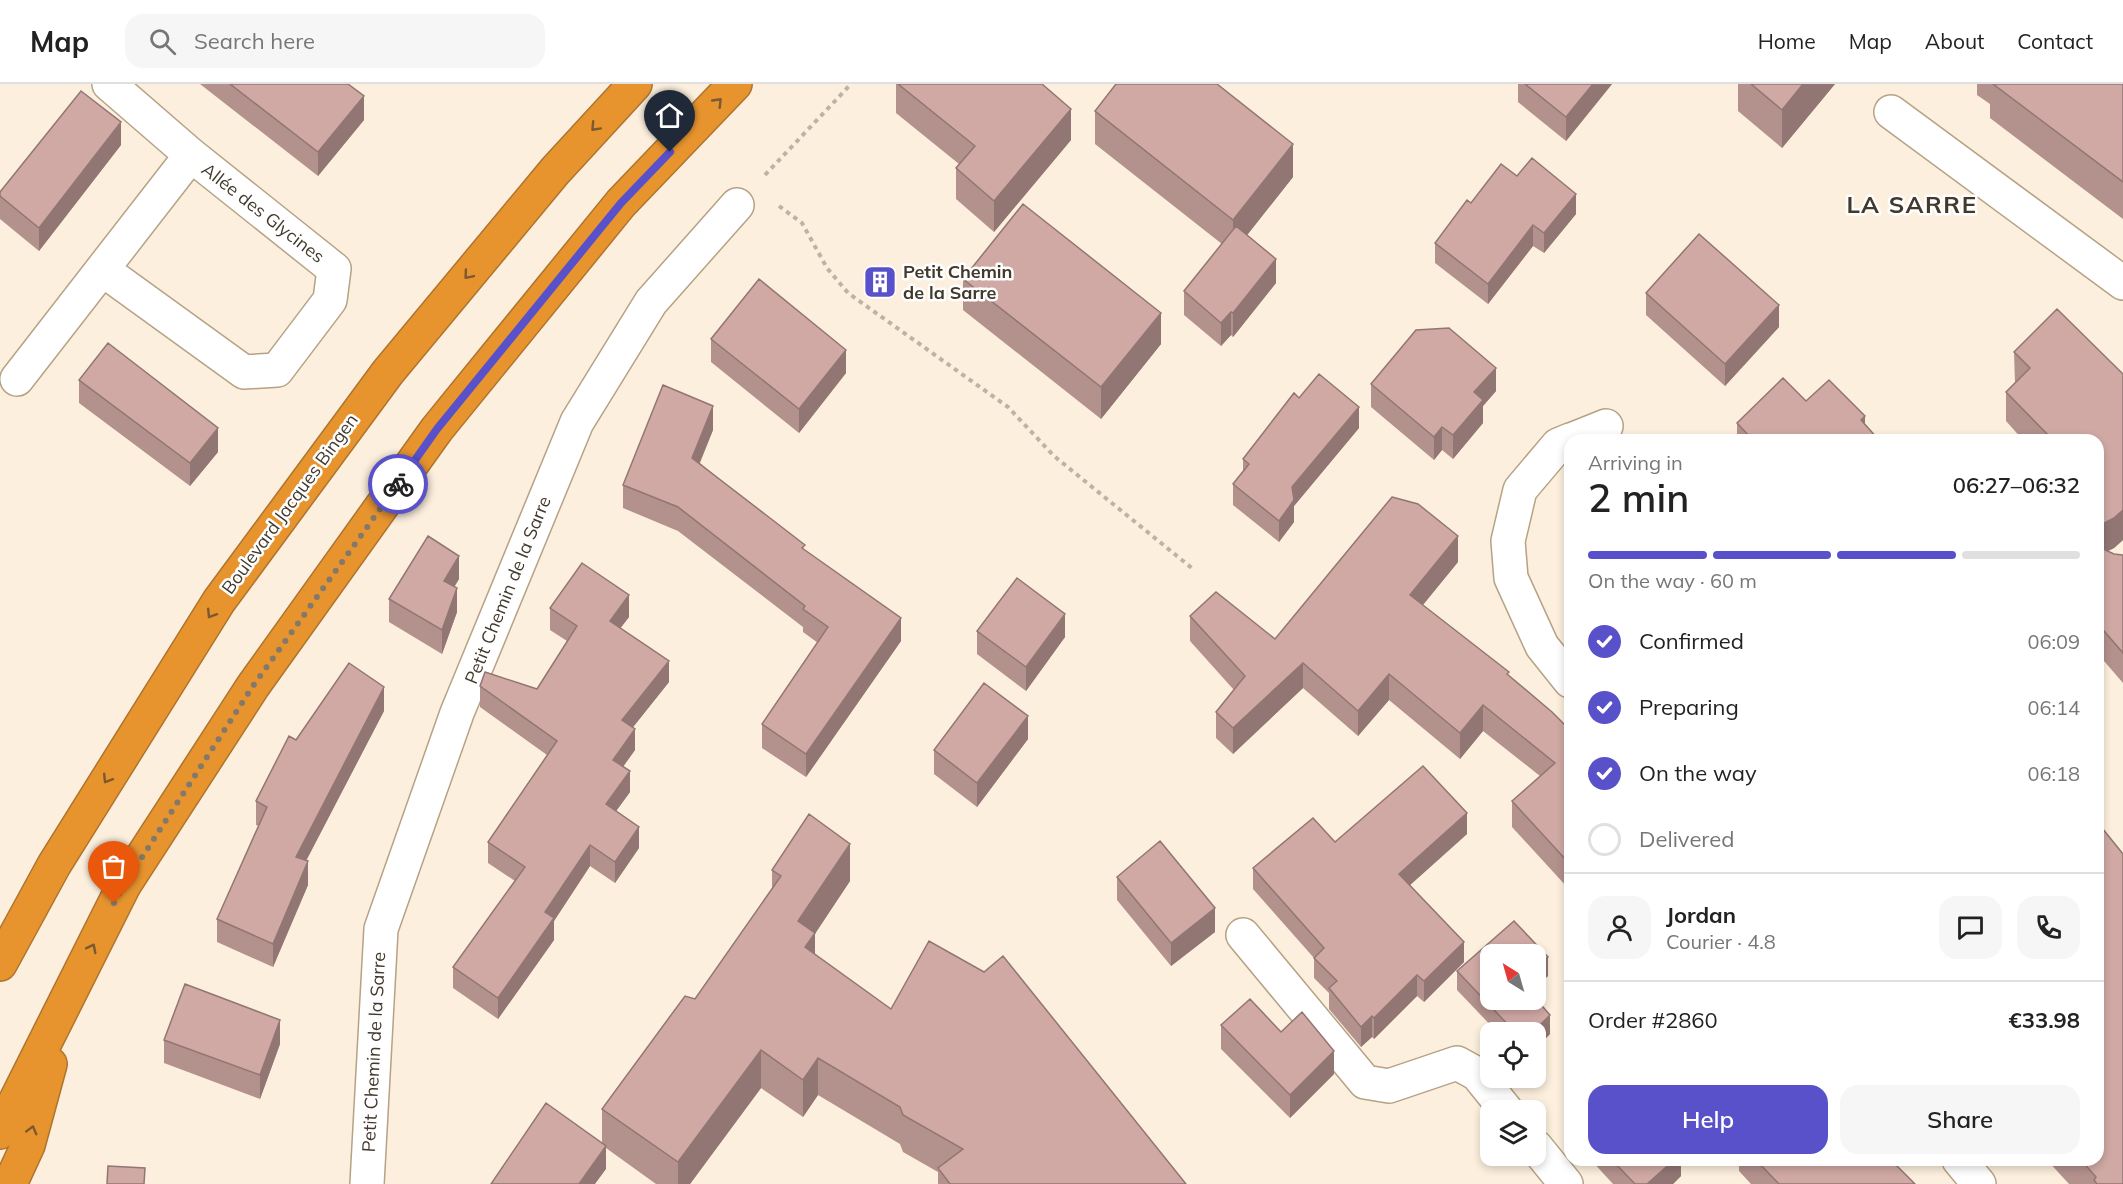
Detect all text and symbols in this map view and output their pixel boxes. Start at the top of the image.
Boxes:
search box [125,14,545,68]
text: Map [30,24,89,59]
icon: search [146,25,179,58]
text: Search here [194,27,315,55]
text: Home [1758,28,1816,54]
text: Map [1849,28,1892,54]
text: About [1925,28,1984,54]
text: Contact [2017,28,2093,54]
pin [644,90,695,152]
one-way arrow [711,98,722,109]
icon: home [653,99,686,132]
one-way arrow [591,120,602,131]
street label: Allée des Glycines [197,157,329,268]
district label: LA SARRE [1847,189,1978,219]
place label: Petit Chemin de la Sarre [903,260,1012,304]
building icon: Petit Chemin de la Sarre [862,264,898,300]
one-way arrow [465,268,476,279]
street label: Boulevard Jacques Bingen [216,409,363,598]
text: Arriving in [1588,450,1683,475]
courier [368,454,428,514]
icon: bike [382,468,415,501]
text: 06:27–06:32 [1953,471,2080,499]
text: 2 min [1588,473,1689,522]
street label: Petit Chemin de la Sarre [459,493,556,687]
text: On the way · 60 m [1588,568,1757,593]
one-way arrow [206,608,218,618]
icon: check [1588,625,1621,658]
text: Confirmed [1639,627,1744,655]
text: 06:09 [2027,629,2080,654]
icon: check [1588,691,1621,724]
text: Preparing [1639,693,1739,721]
text: 06:14 [2027,695,2080,720]
icon: check [1588,757,1621,790]
text: On the way [1639,759,1757,787]
text: 06:18 [2027,761,2080,786]
one-way arrow [104,773,115,784]
text: Delivered [1639,825,1734,853]
pin [88,841,139,903]
icon: bag [97,850,130,883]
button: person [1588,896,1651,959]
button: chat [1939,896,2002,959]
button: phone [2017,896,2080,959]
text: Jordan [1666,901,1736,929]
text: Courier · 4.8 [1666,929,1776,954]
one-way arrow [84,943,96,954]
north arrow [1480,944,1546,1010]
map controls [1480,944,1546,1166]
street label: Petit Chemin de la Sarre [357,951,390,1153]
text: Order #2860 [1588,1006,1718,1034]
text: €33.98 [2009,1006,2080,1034]
button: locate [1480,1022,1546,1088]
button: Help [1588,1085,1828,1154]
button: Share [1840,1085,2080,1154]
button: layers [1480,1100,1546,1166]
one-way arrow [25,1125,37,1136]

